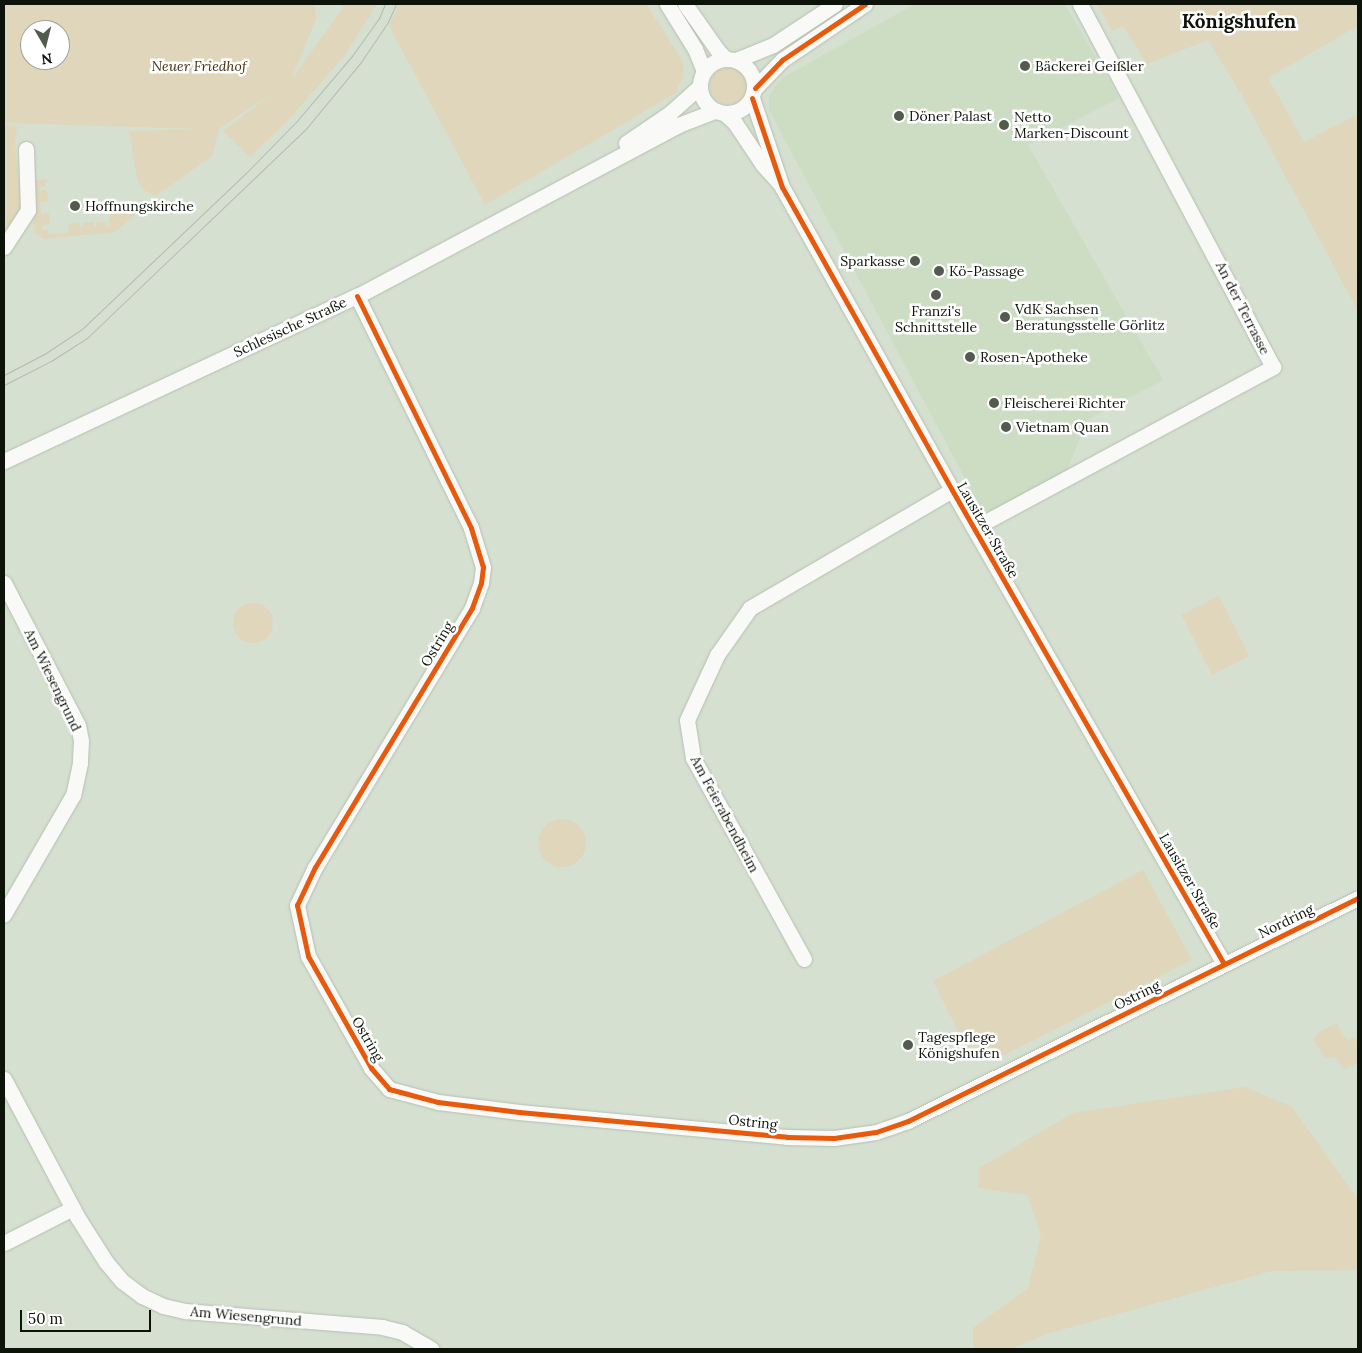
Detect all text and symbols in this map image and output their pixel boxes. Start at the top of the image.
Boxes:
district label: Königshufen [1182,11,1296,33]
north arrow [20,20,70,70]
text: N [40,49,54,69]
park label: Neuer Friedhof [152,58,246,74]
place label: Bäckerei Geißler [1035,58,1144,74]
marker: Bäckerei Geißler [1019,60,1031,72]
place label: Döner Palast [909,108,992,124]
place label: Netto Marken-Discount [1014,109,1129,142]
marker: Döner Palast [893,110,905,122]
marker: Netto Marken-Discount [998,119,1010,131]
place label: Hoffnungskirche [85,198,194,214]
marker: Hoffnungskirche [69,200,81,212]
place label: Sparkasse [840,253,905,269]
marker: Sparkasse [909,255,921,267]
street label: An der Terrasse [1212,259,1274,357]
place label: Kö-Passage [949,263,1024,279]
marker: Kö-Passage [933,265,945,277]
marker: Franzi's Schnittstelle [930,289,942,301]
street label: Schlesische Straße [231,293,349,361]
place label: VdK Sachsen Beratungsstelle Görlitz [1015,301,1165,334]
place label: Franzi's Schnittstelle [895,303,977,336]
marker: VdK Sachsen Beratungsstelle Görlitz [999,311,1011,323]
place label: Rosen-Apotheke [980,349,1088,365]
marker: Rosen-Apotheke [964,351,976,363]
place label: Fleischerei Richter [1004,395,1126,411]
marker: Fleischerei Richter [988,397,1000,409]
place label: Vietnam Quan [1016,419,1109,435]
marker: Vietnam Quan [1000,421,1012,433]
street label: Lausitzer Straße [954,479,1022,581]
street label: Ostring [417,619,457,669]
street label: Am Wiesengrund [21,626,85,734]
street label: Am Feierabendheim [687,753,763,875]
street label: Lausitzer Straße [1156,830,1224,932]
street label: Nordring [1256,900,1316,942]
street label: Ostring [1111,977,1163,1013]
street label: Ostring [348,1013,388,1065]
place label: Tagespflege Königshufen [918,1029,1000,1062]
marker: Tagespflege Königshufen [902,1039,914,1051]
street label: Ostring [728,1111,778,1133]
scale bar [22,1300,154,1332]
street label: Am Wiesengrund [190,1303,302,1329]
text: 50 m [28,1309,63,1328]

